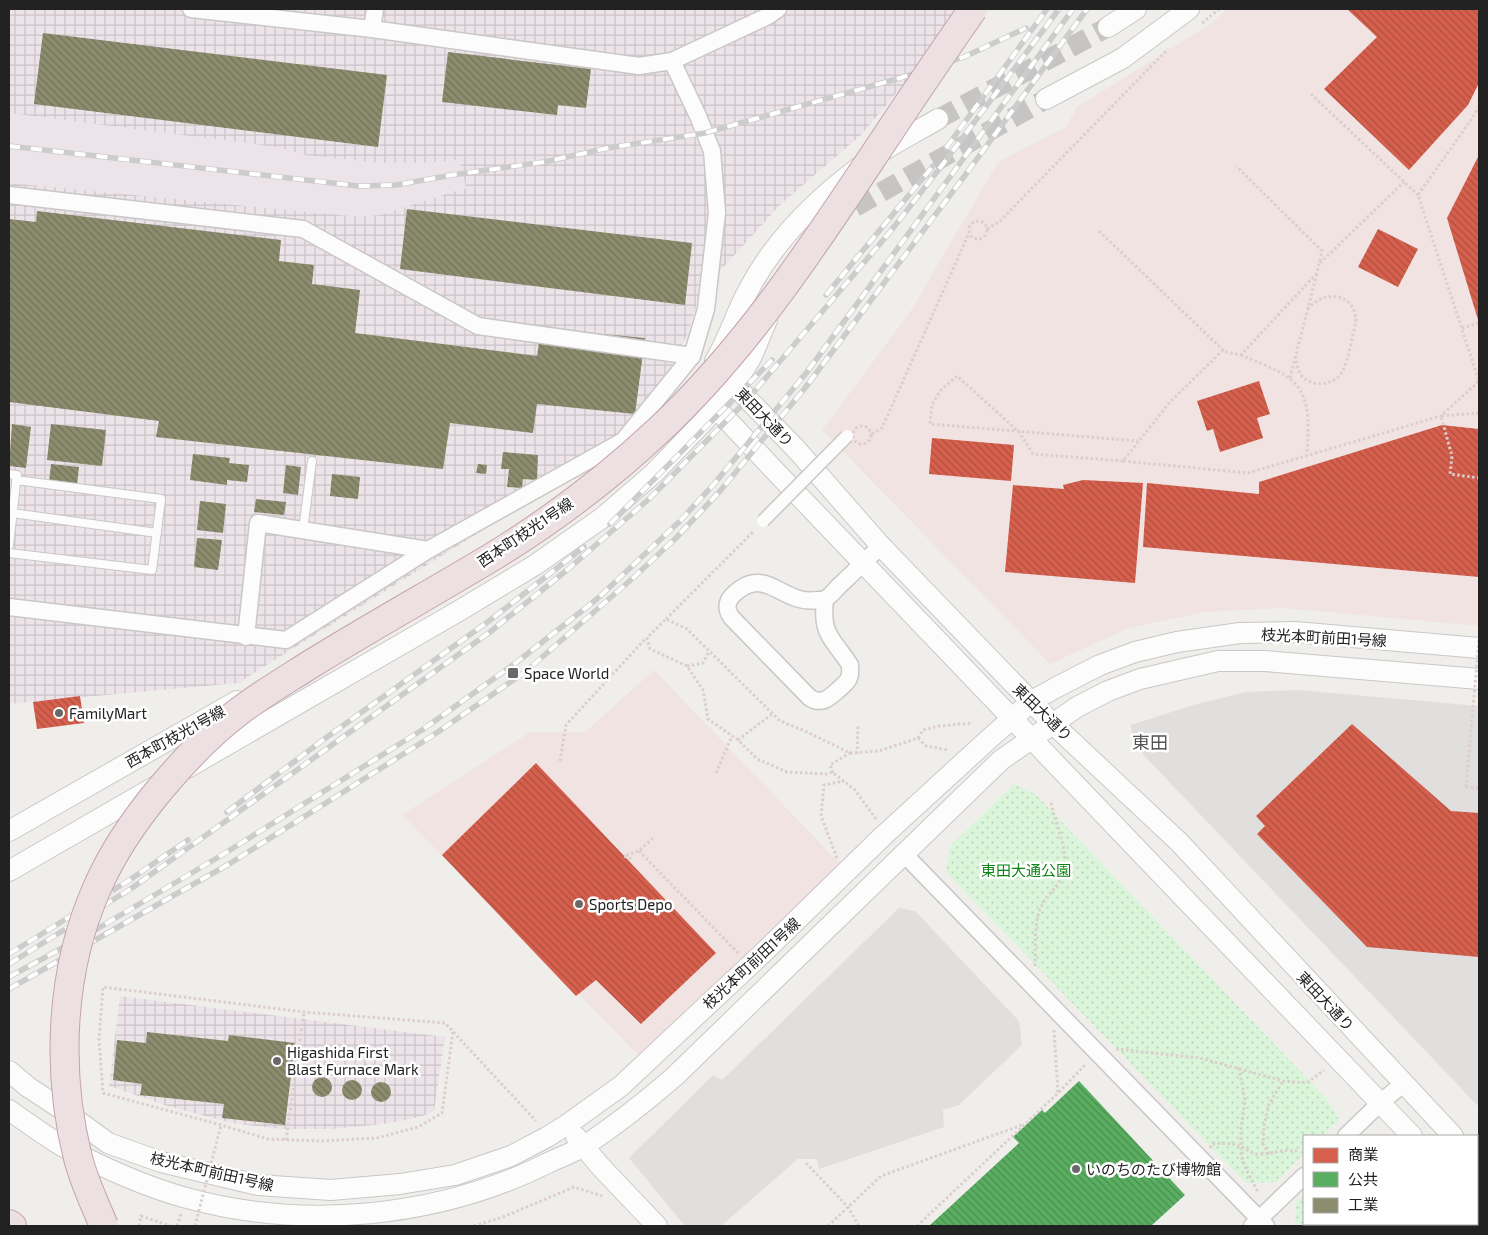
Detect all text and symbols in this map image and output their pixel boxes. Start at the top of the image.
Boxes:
street label: 東田大通り [732,384,798,450]
street label: 西本町枝光1号線 [474,494,576,570]
street label: 枝光本町前田1号線 [1261,625,1387,649]
place label: Space World [524,664,609,682]
marker: Space World [506,666,520,680]
street label: 東田大通り [1010,679,1076,745]
street label: 西本町枝光1号線 [122,701,228,771]
place label: FamilyMart [69,704,147,722]
marker: FamilyMart [53,707,65,719]
district label: 東田 [1132,731,1168,753]
park label: 東田大通公園 [981,861,1071,879]
place label: Sports Depo [589,895,673,913]
marker: Sports Depo [573,898,585,910]
street label: 枝光本町前田1号線 [699,913,803,1013]
street label: 東田大通り [1294,967,1358,1035]
place label: Higashida First Blast Furnace Mark [287,1043,419,1078]
marker: Higashida First Blast Furnace Mark [271,1055,283,1067]
legend [1303,1135,1478,1225]
text: 商業 [1348,1145,1378,1163]
street label: 枝光本町前田1号線 [149,1148,275,1194]
place label: いのちのたび博物館 [1086,1160,1221,1178]
marker: いのちのたび博物館 [1070,1163,1082,1175]
text: 公共 [1348,1170,1378,1188]
text: 工業 [1348,1195,1378,1213]

